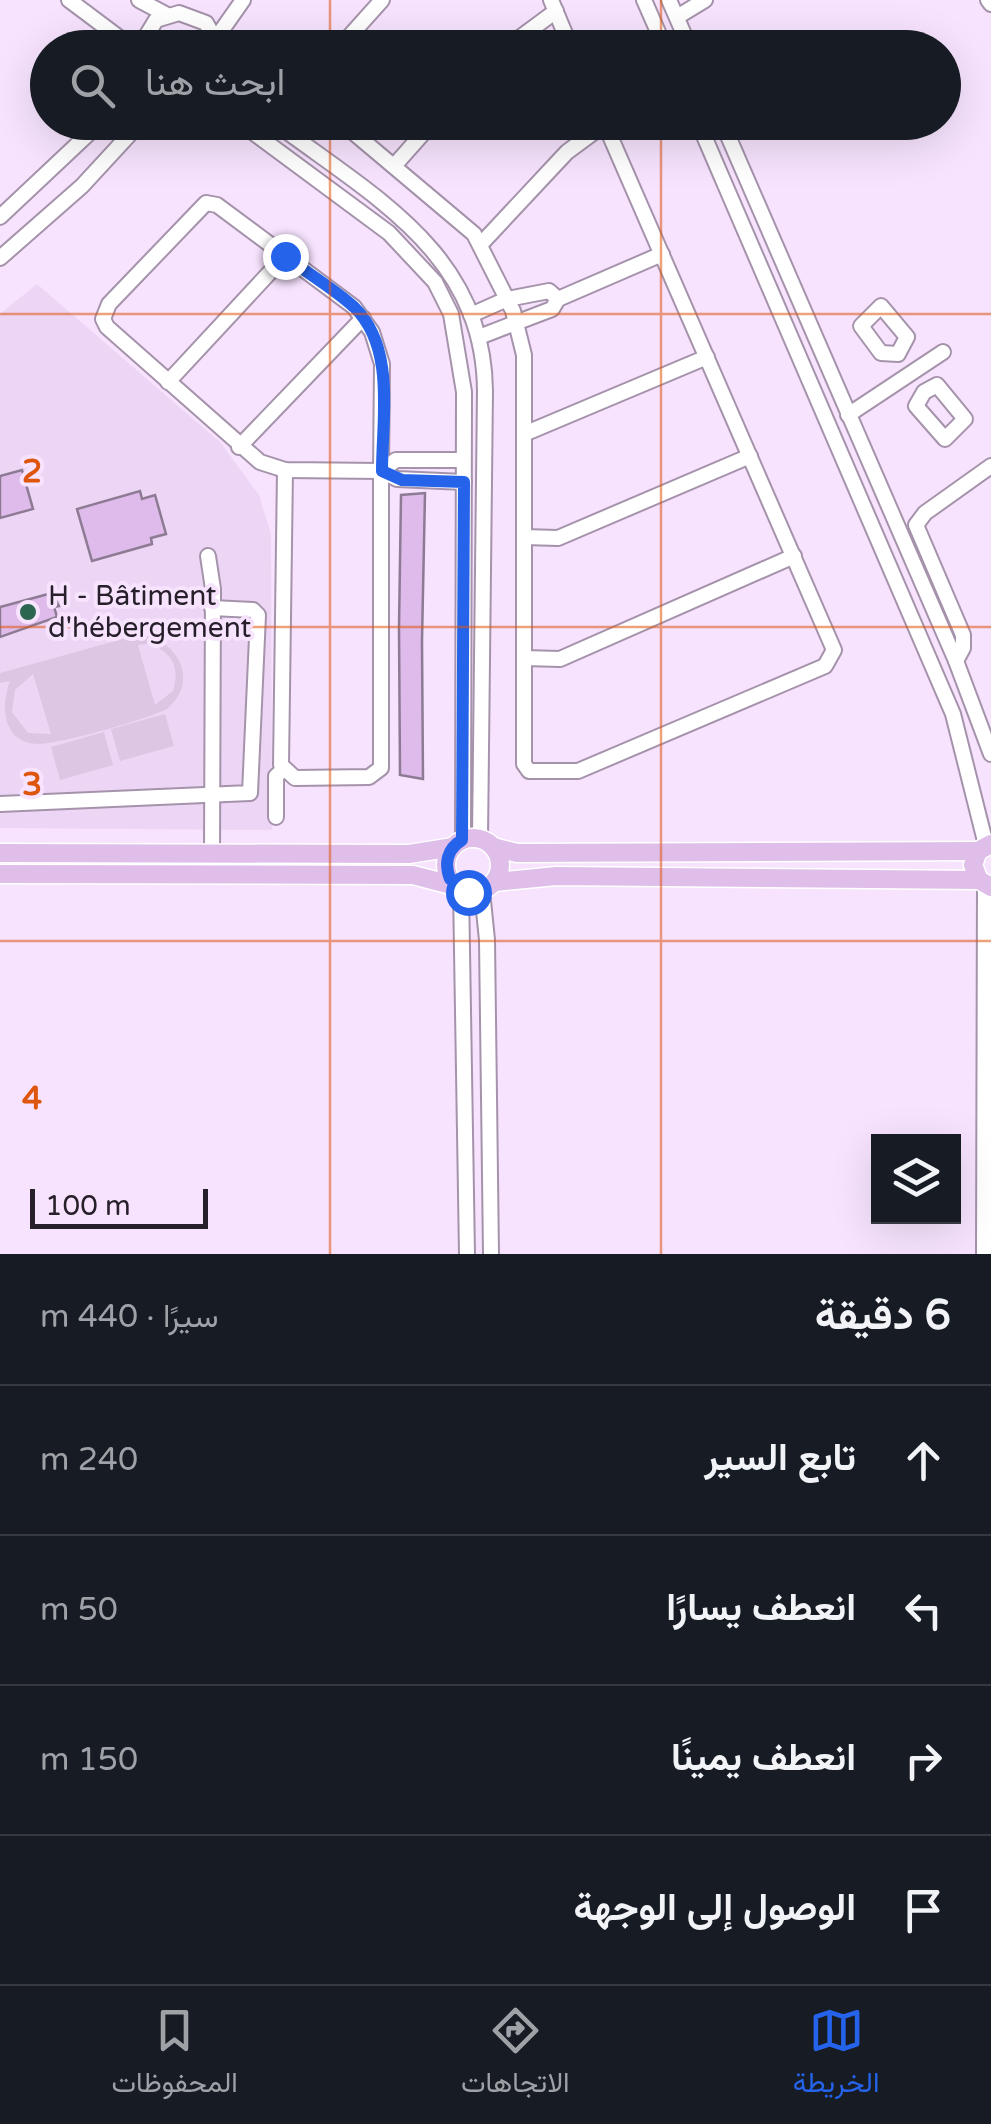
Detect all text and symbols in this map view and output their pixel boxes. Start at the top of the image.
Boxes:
search box [30,30,961,140]
icon: search [65,58,120,113]
text: ابحث هنا [145,60,285,106]
route end [263,234,309,280]
text: 2 [22,453,42,491]
place label: H - Bâtiment d'hébergement [48,579,251,645]
marker: H - Bâtiment d'hébergement [17,601,39,623]
text: 3 [22,766,42,804]
route start [446,870,492,916]
text: 4 [22,1080,42,1118]
map controls [871,1134,961,1224]
button: layers [871,1134,961,1224]
scale bar [30,1184,208,1228]
text: 100 m [45,1189,131,1223]
text: 6 دقيقة [815,1290,951,1341]
text: سيرًا · 440 m [40,1298,219,1336]
icon: ahead [896,1433,951,1488]
text: تابع السير [704,1435,856,1481]
text: 240 m [40,1441,138,1479]
icon: left [896,1583,951,1638]
text: انعطف يسارًا [666,1585,856,1631]
text: 50 m [40,1591,118,1629]
icon: right [896,1733,951,1788]
text: انعطف يمينًا [671,1735,856,1781]
text: 150 m [40,1741,138,1779]
icon: arrive [896,1883,951,1938]
text: الوصول إلى الوجهة [574,1885,856,1931]
tab: المحفوظات [112,2003,238,2107]
tab: الاتجاهات [461,2003,570,2107]
tab: الخريطة [793,2003,879,2107]

